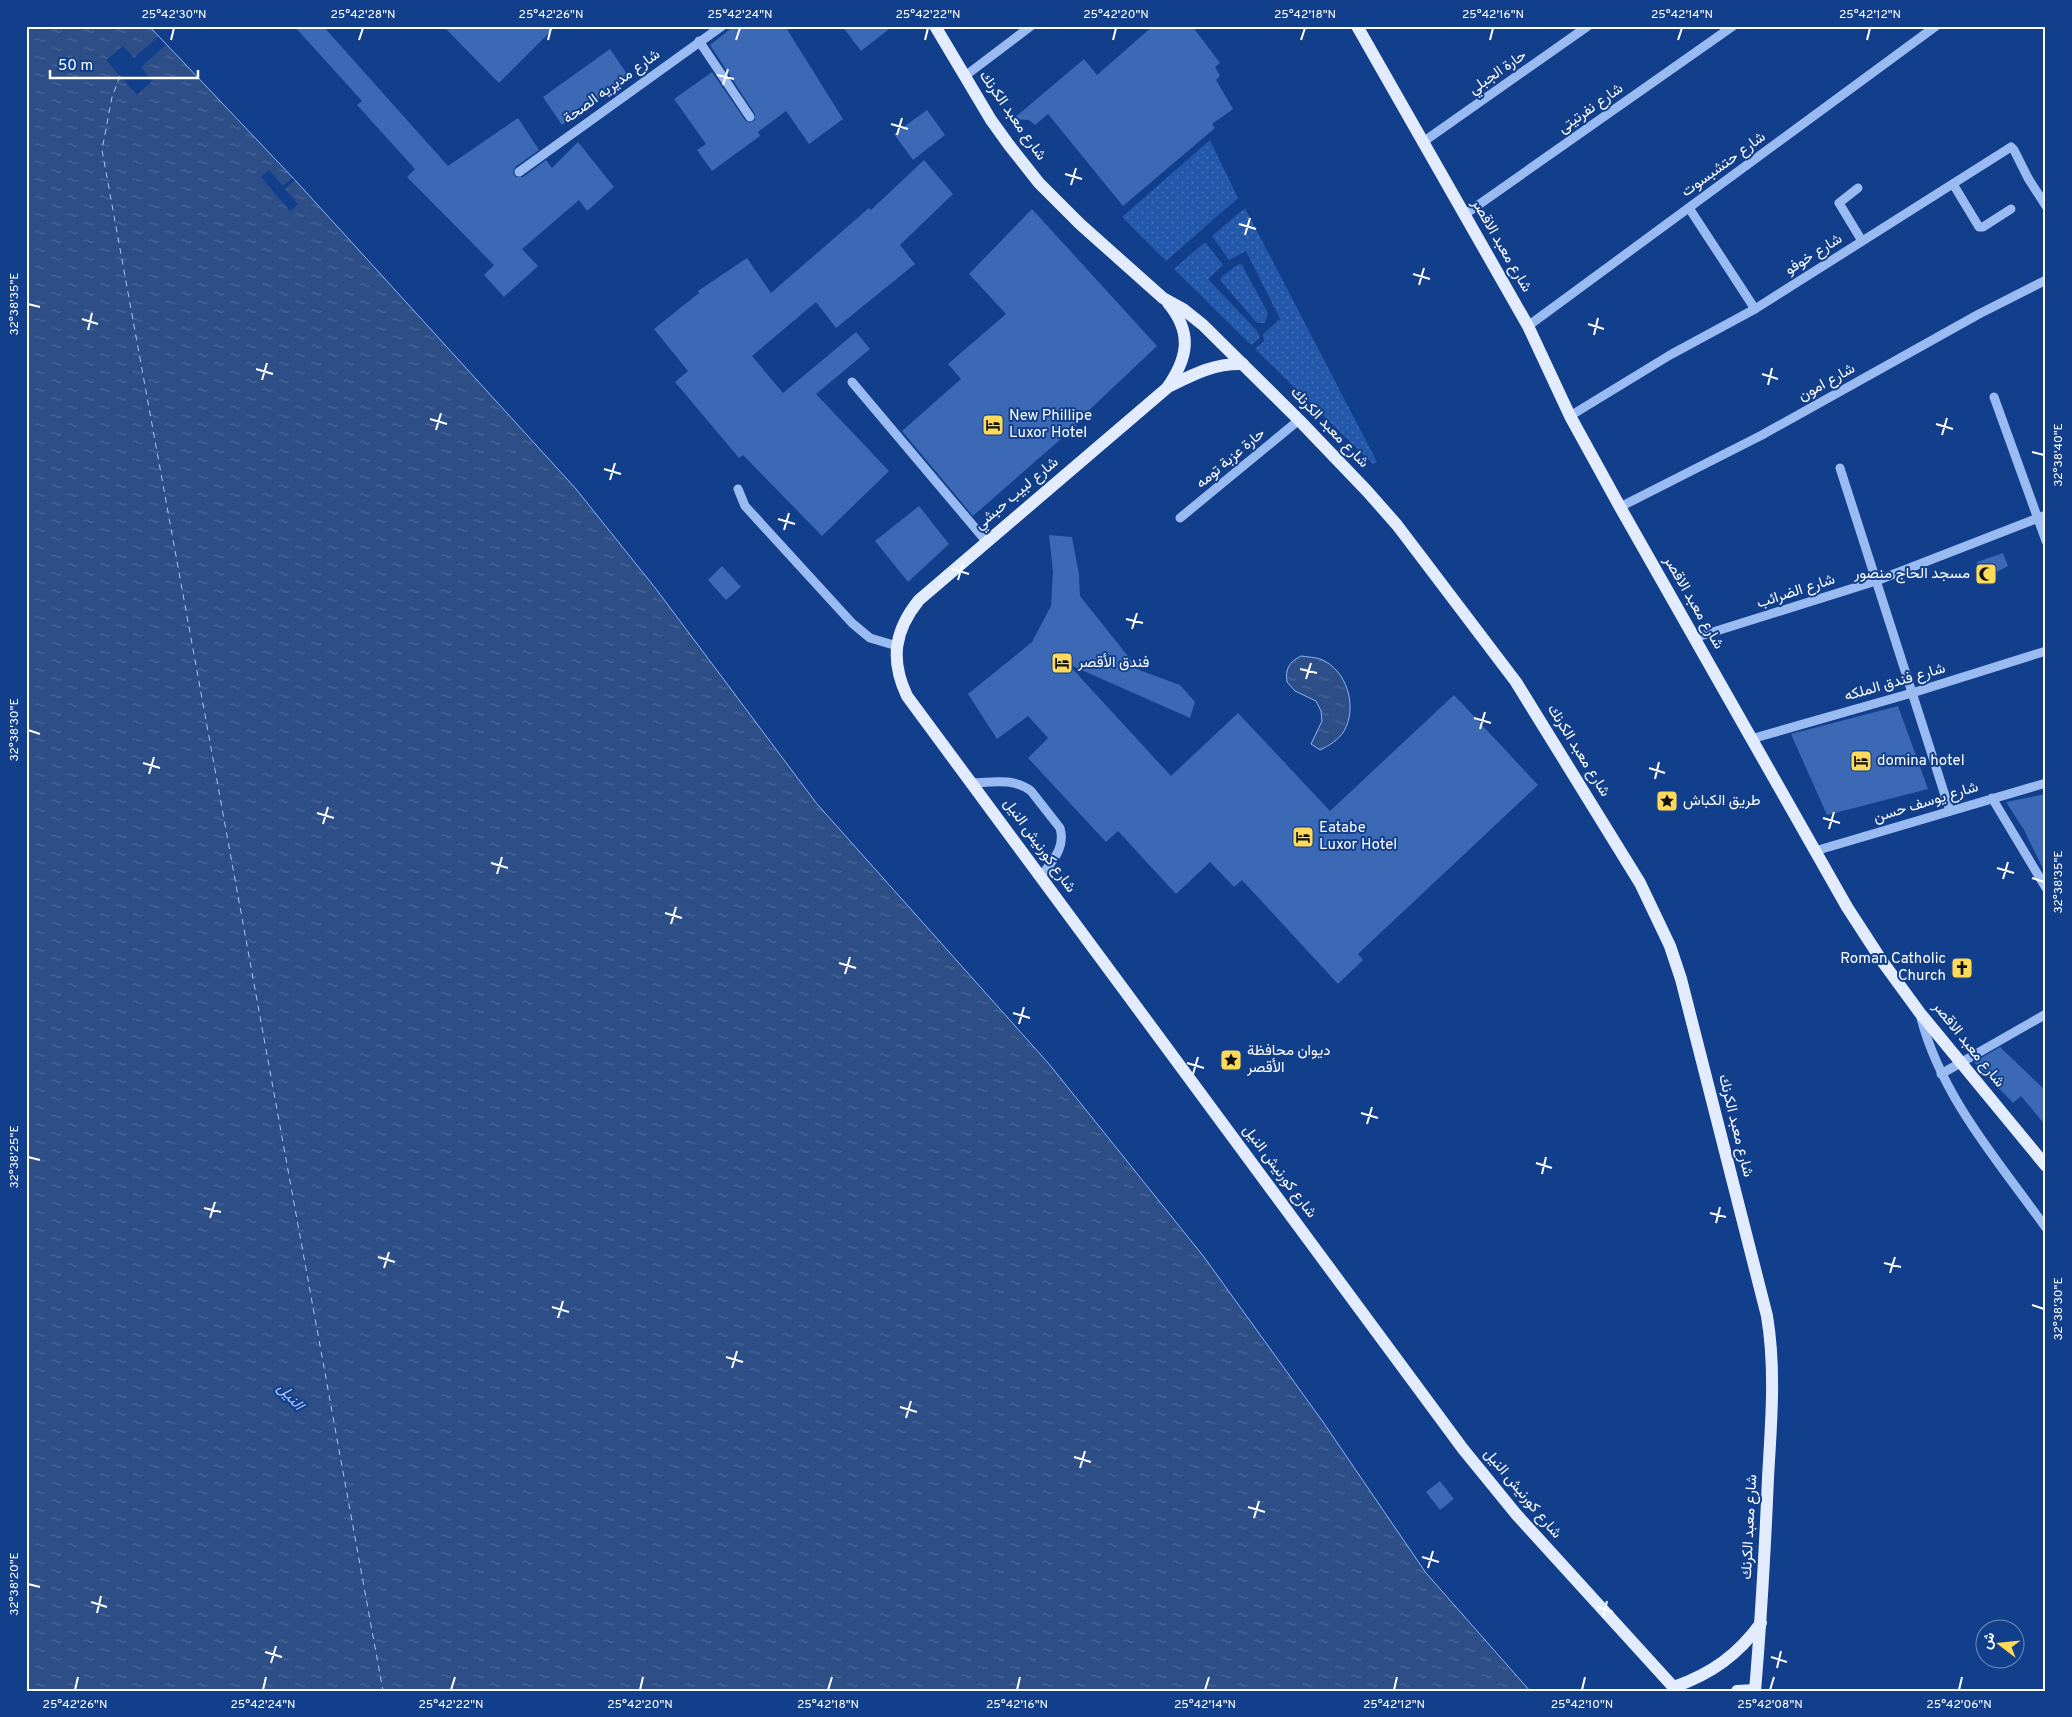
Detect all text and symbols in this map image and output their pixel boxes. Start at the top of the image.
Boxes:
text: 25°42'30"N [141,7,207,23]
text: 25°42'28"N [330,7,396,23]
text: 25°42'26"N [519,7,583,23]
text: 25°42'24"N [707,7,773,23]
text: 25°42'22"N [895,7,961,23]
text: 25°42'20"N [1083,7,1149,23]
text: 25°42'18"N [1274,7,1336,23]
text: 25°42'16"N [1462,7,1524,23]
text: 25°42'14"N [1651,7,1713,23]
text: 25°42'12"N [1839,7,1901,23]
street label: شارع مديريه الصحة [560,45,664,129]
street label: حارة الجبلي [1465,46,1532,101]
scale bar [50,48,198,80]
text: 50 m [58,57,93,76]
street label: شارع معبد الكرنك [974,67,1050,165]
street label: شارع نفرتيتى [1555,80,1627,138]
street label: شارع حتشبسوت [1678,128,1770,202]
street label: شارع معبد الاقصر [1466,195,1535,296]
street label: شارع خوفو [1782,230,1846,280]
text: 32°38'35"E [7,272,23,336]
street label: شارع امون [1795,360,1859,406]
street label: شارع معبد الكرنك [1286,384,1372,473]
place label: New Phillipe Luxor Hotel [1009,407,1092,443]
hotel icon: New Phillipe Luxor Hotel [981,413,1005,437]
text: 32°38'40"E [2051,423,2067,487]
street label: حارة عزبة تومه [1193,425,1269,493]
street label: شارع لبيب حبشي [971,453,1064,536]
street label: شارع معبد الاقصر [1658,552,1727,653]
mosque icon: مسجد الحاج منصور [1974,562,1998,586]
place label: مسجد الحاج منصور [1853,565,1970,584]
street label: شارع الضرائب [1754,570,1838,614]
hotel icon: فندق الأقصر [1050,651,1074,675]
place label: فندق الأقصر [1077,653,1149,673]
street label: شارع فندق الملكه [1842,659,1948,706]
text: 32°38'30"E [7,698,23,762]
street label: شارع معبد الكرنك [1542,701,1614,801]
hotel icon: domina hotel [1849,749,1873,773]
place label: domina hotel [1877,752,1965,771]
street label: شارع يوسف حسن [1871,778,1981,828]
place icon: طريق الكباش [1655,789,1679,813]
place label: طريق الكباش [1683,792,1761,811]
street label: شارع كورنيش النيل [998,795,1080,897]
place label: Eatabe Luxor Hotel [1319,819,1397,855]
hotel icon: Eatabe Luxor Hotel [1291,825,1315,849]
text: 32°38'35"E [2051,850,2067,914]
place label: Roman Catholic Church [1840,950,1946,986]
church icon: Roman Catholic Church [1950,956,1974,980]
street label: شارع معبد الاقصر [1927,998,2008,1092]
place label: ديوان محافظة الأقصر [1246,1042,1330,1078]
place icon: ديوان محافظة الأقصر [1219,1048,1243,1072]
street label: شارع معبد الكرنك [1713,1073,1757,1179]
street label: شارع كورنيش النيل [1238,1122,1320,1222]
text: 32°38'25"E [7,1125,23,1189]
text: 32°38'30"E [2051,1277,2067,1341]
water label: النيل [272,1379,309,1417]
street label: شارع كورنيش النيل [1479,1445,1565,1543]
street label: شارع معبد الكرنك [1738,1474,1762,1580]
text: 32°38'20"E [7,1552,23,1616]
north arrow [1974,1620,2024,1670]
text: ش [1978,1630,1999,1651]
text: 25°42'26"N [43,1697,107,1713]
text: 25°42'24"N [230,1697,296,1713]
text: 25°42'22"N [418,1697,484,1713]
text: 25°42'20"N [607,1697,673,1713]
text: 25°42'18"N [797,1697,859,1713]
text: 25°42'16"N [986,1697,1048,1713]
text: 25°42'14"N [1174,1697,1236,1713]
text: 25°42'12"N [1363,1697,1425,1713]
text: 25°42'10"N [1551,1697,1613,1713]
text: 25°42'08"N [1737,1697,1803,1713]
text: 25°42'06"N [1926,1697,1992,1713]

